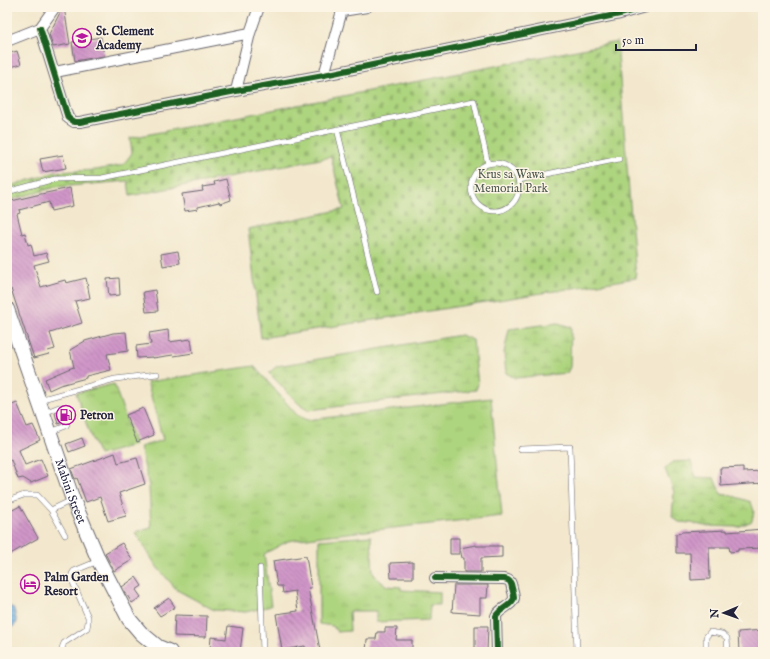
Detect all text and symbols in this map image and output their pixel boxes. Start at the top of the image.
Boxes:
place label: St. Clement Academy [95,24,155,54]
scale bar [616,26,696,52]
school or university icon: St. Clement Academy [71,27,93,49]
text: 50 m [622,33,644,48]
park label: Krus sa Wawa Memorial Park [474,167,549,196]
fuel station icon: Petron [55,404,77,426]
place label: Petron [80,408,114,423]
street label: Mabini Street [52,457,90,526]
place label: Palm Garden Resort [44,570,109,599]
hotel icon: Palm Garden Resort [19,573,41,595]
north arrow [704,593,744,633]
text: N [708,608,722,619]

